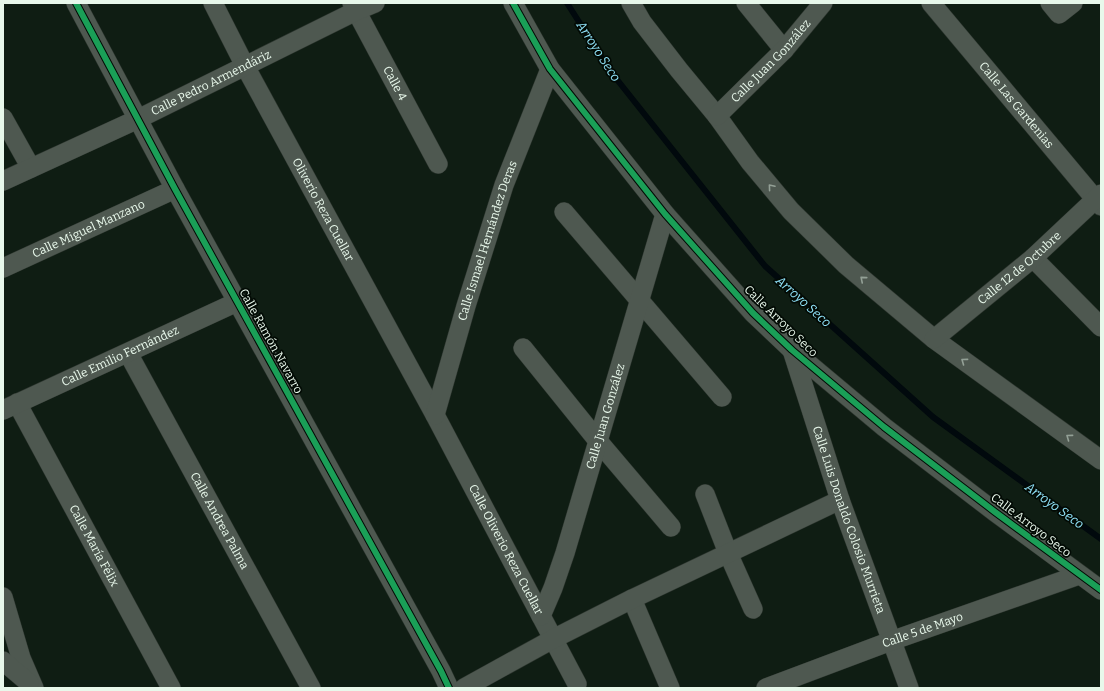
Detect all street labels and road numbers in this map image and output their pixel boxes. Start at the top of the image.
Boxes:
street label: Calle Juan González [728,16,814,105]
street label: Calle Pedro Armendáriz [149,47,273,118]
street label: Calle Las Gardenias [976,59,1057,151]
street label: Calle 4 [380,64,410,103]
street label: Oliverio Reza Cuellar [289,155,357,264]
street label: Calle Ismael Hernández Deras [455,158,520,322]
street label: Calle Miguel Manzano [30,197,147,261]
street label: Calle 12 de Octubre [975,228,1064,307]
street label: Calle Arroyo Seco [741,282,821,360]
street label: Calle Ramón Navarro [236,286,306,396]
street label: Calle Emilio Fernández [59,323,181,389]
street label: Calle Juan González [583,362,628,471]
street label: Calle Luis Donaldo Colosio Murrieta [810,424,888,616]
street label: Calle Andrea Palma [187,470,252,572]
street label: Calle Oliverio Reza Cuellar [466,482,546,618]
street label: Calle Arroyo Seco [988,490,1074,560]
street label: Calle María Félix [66,502,122,589]
street label: Calle 5 de Mayo [880,609,965,651]

